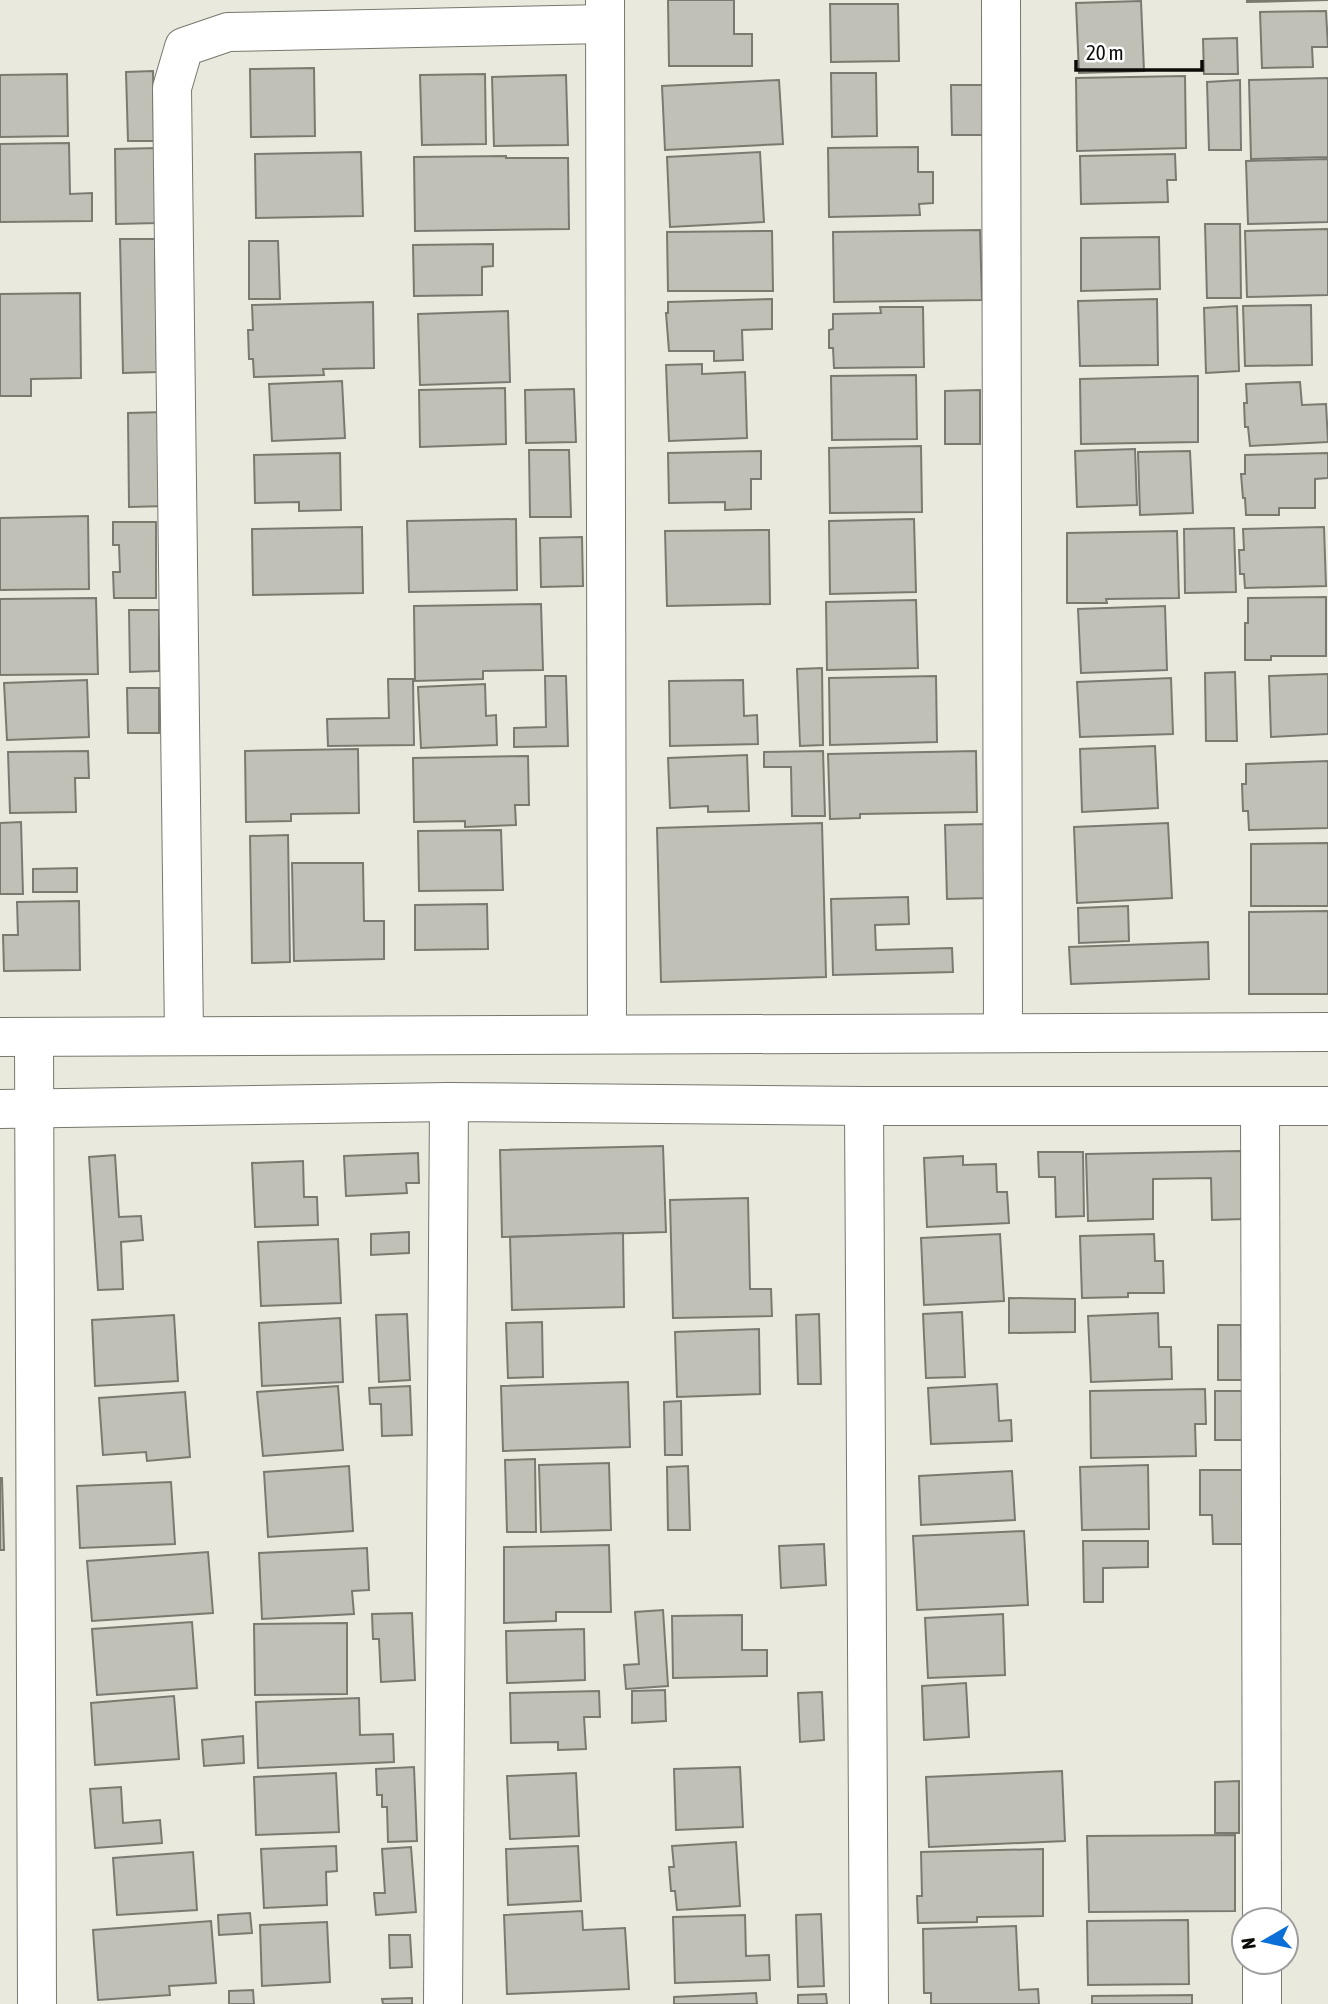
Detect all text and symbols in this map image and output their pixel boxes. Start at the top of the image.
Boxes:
scale bar [1076,28,1202,72]
text: 20 m [1086,40,1124,64]
north arrow [1230,1906,1300,1976]
text: N [1236,1936,1260,1951]

